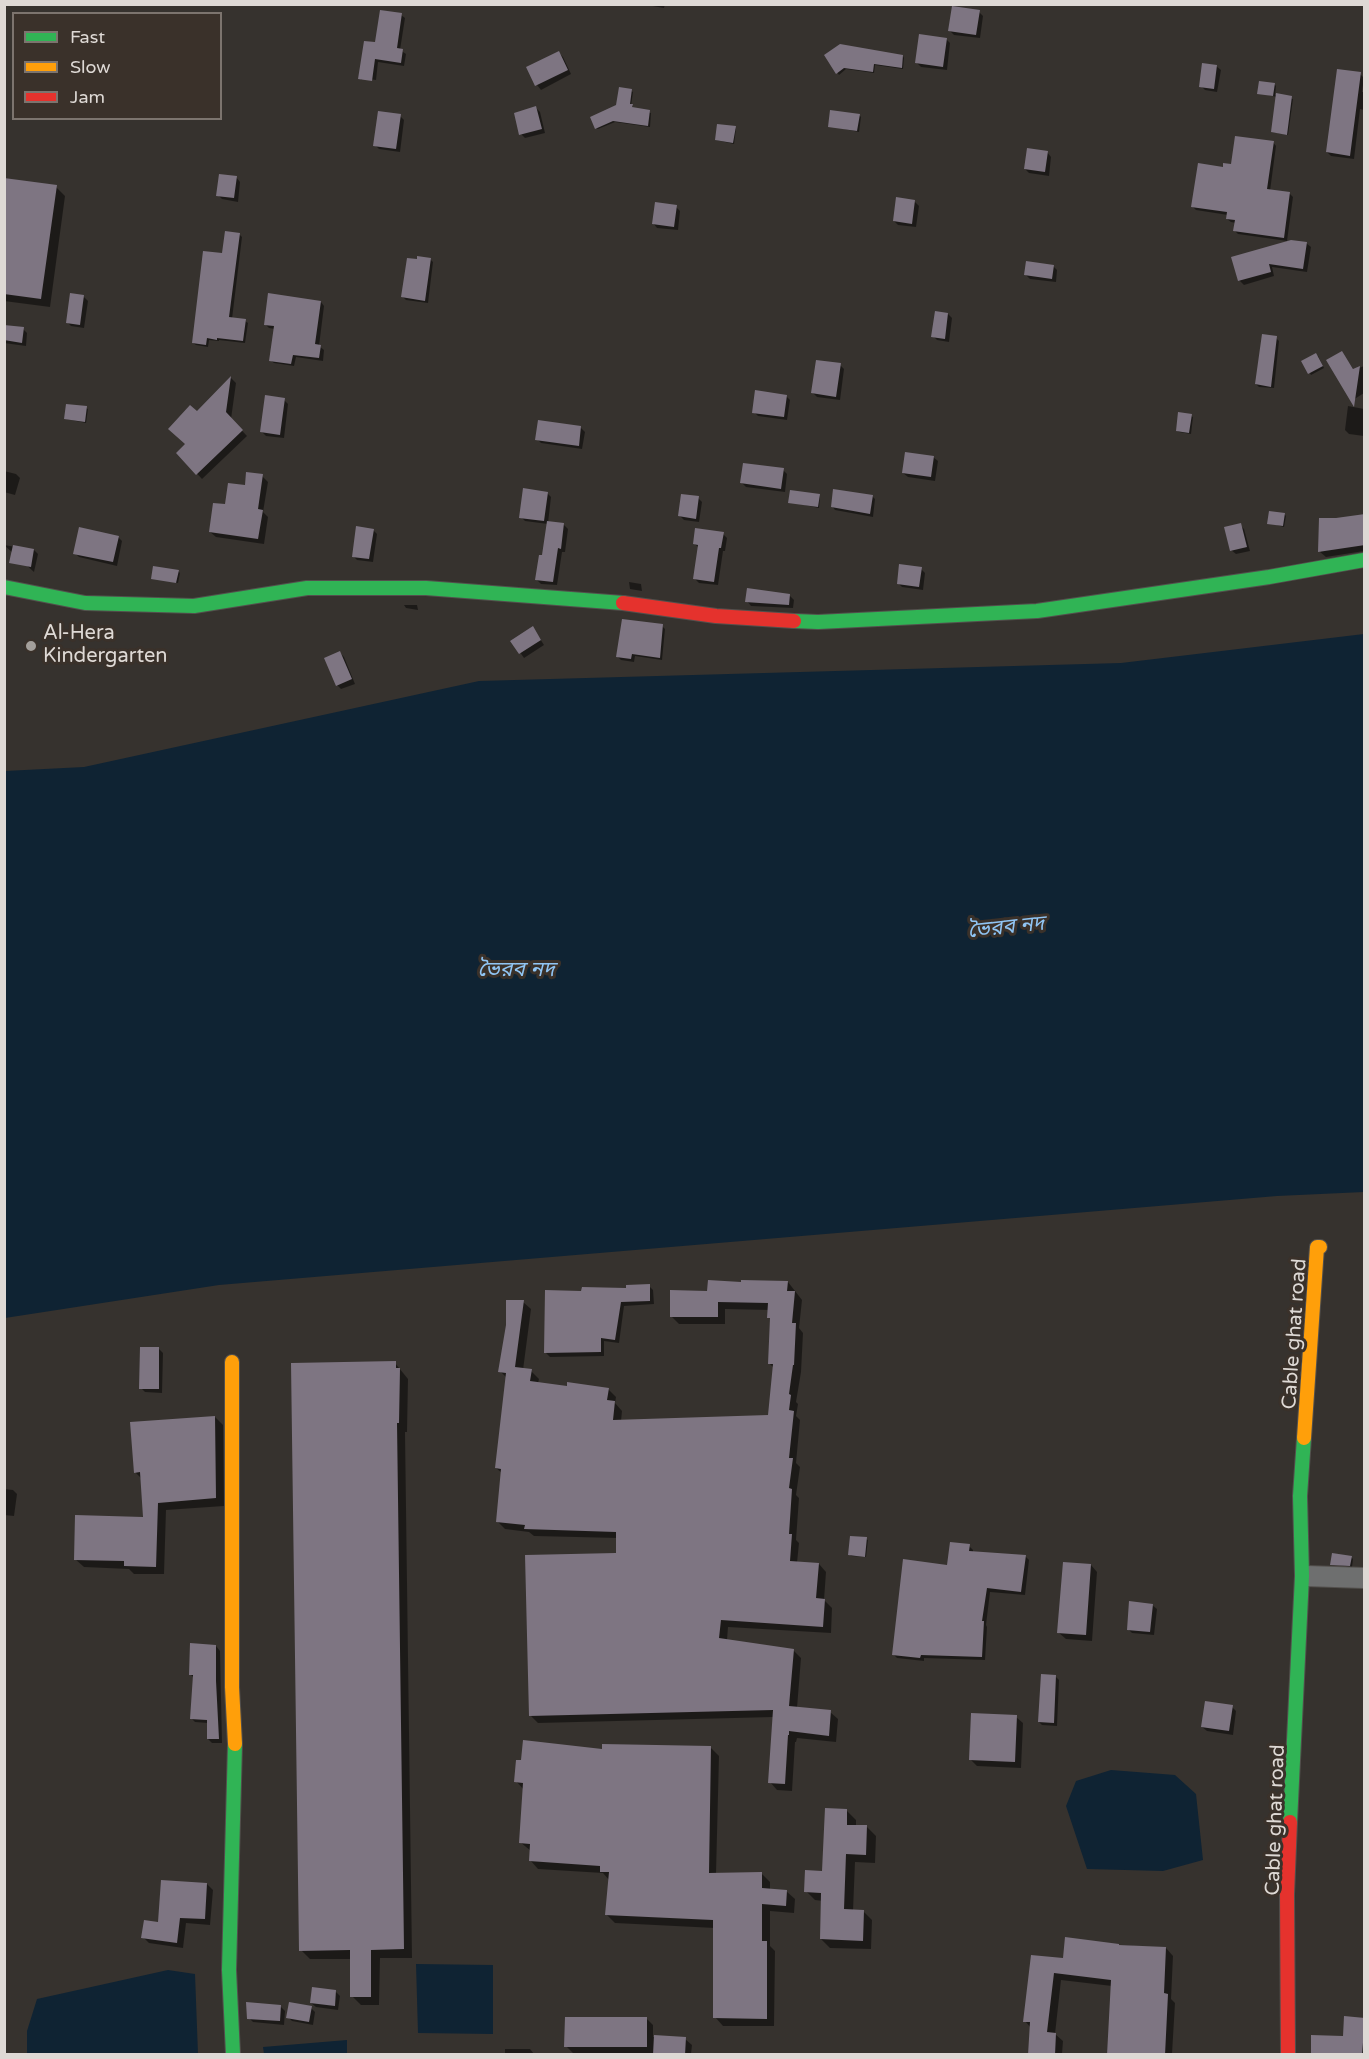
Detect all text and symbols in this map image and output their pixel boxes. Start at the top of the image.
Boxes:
legend [12,12,222,120]
text: Fast [70,26,105,48]
text: Slow [70,56,111,78]
text: Jam [70,86,105,108]
place label: Al-Hera Kindergarten [43,622,167,669]
marker: Al-Hera Kindergarten [24,639,38,653]
water label: ভৈরব নদ [966,911,1046,945]
water label: ভৈরব নদ [477,957,555,983]
street label: Cable ghat road [1278,1258,1312,1410]
street label: Cable ghat road [1261,1744,1291,1896]

